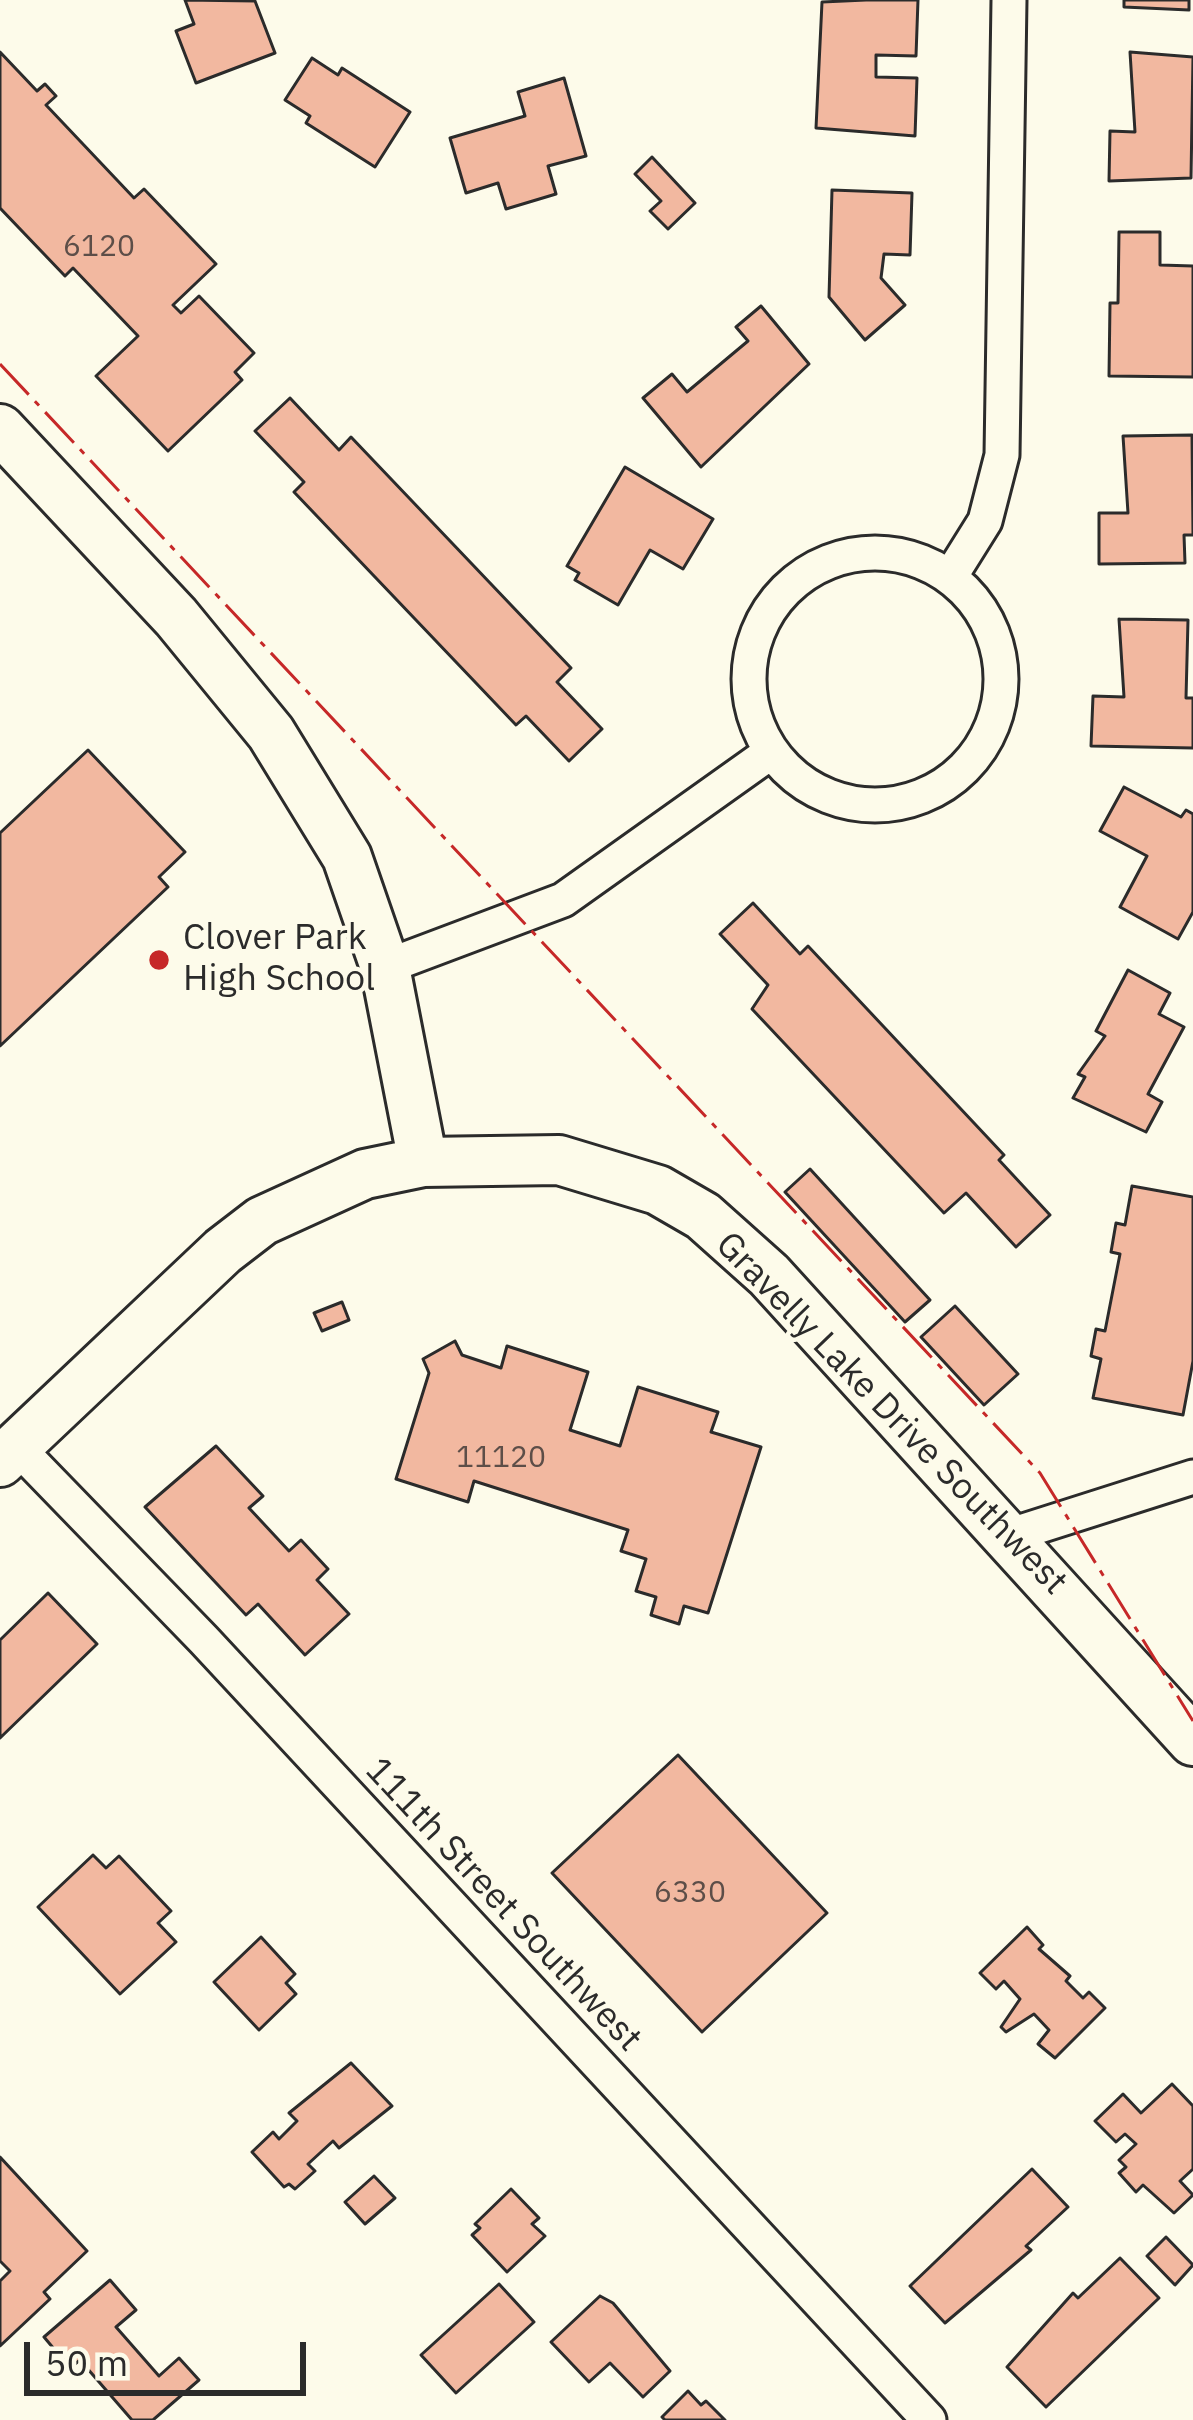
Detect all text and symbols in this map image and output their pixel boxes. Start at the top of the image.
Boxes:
house number: 6120 [63,229,135,265]
place label: Clover Park High School [183,917,375,1002]
marker: Clover Park High School [146,947,172,973]
street label: Gravelly Lake Drive Southwest [706,1224,1076,1604]
house number: 11120 [456,1440,546,1476]
street label: 111th Street Southwest [356,1749,650,2061]
house number: 6330 [654,1875,726,1911]
scale bar [30,2318,312,2392]
text: 50 m [45,2339,128,2386]

